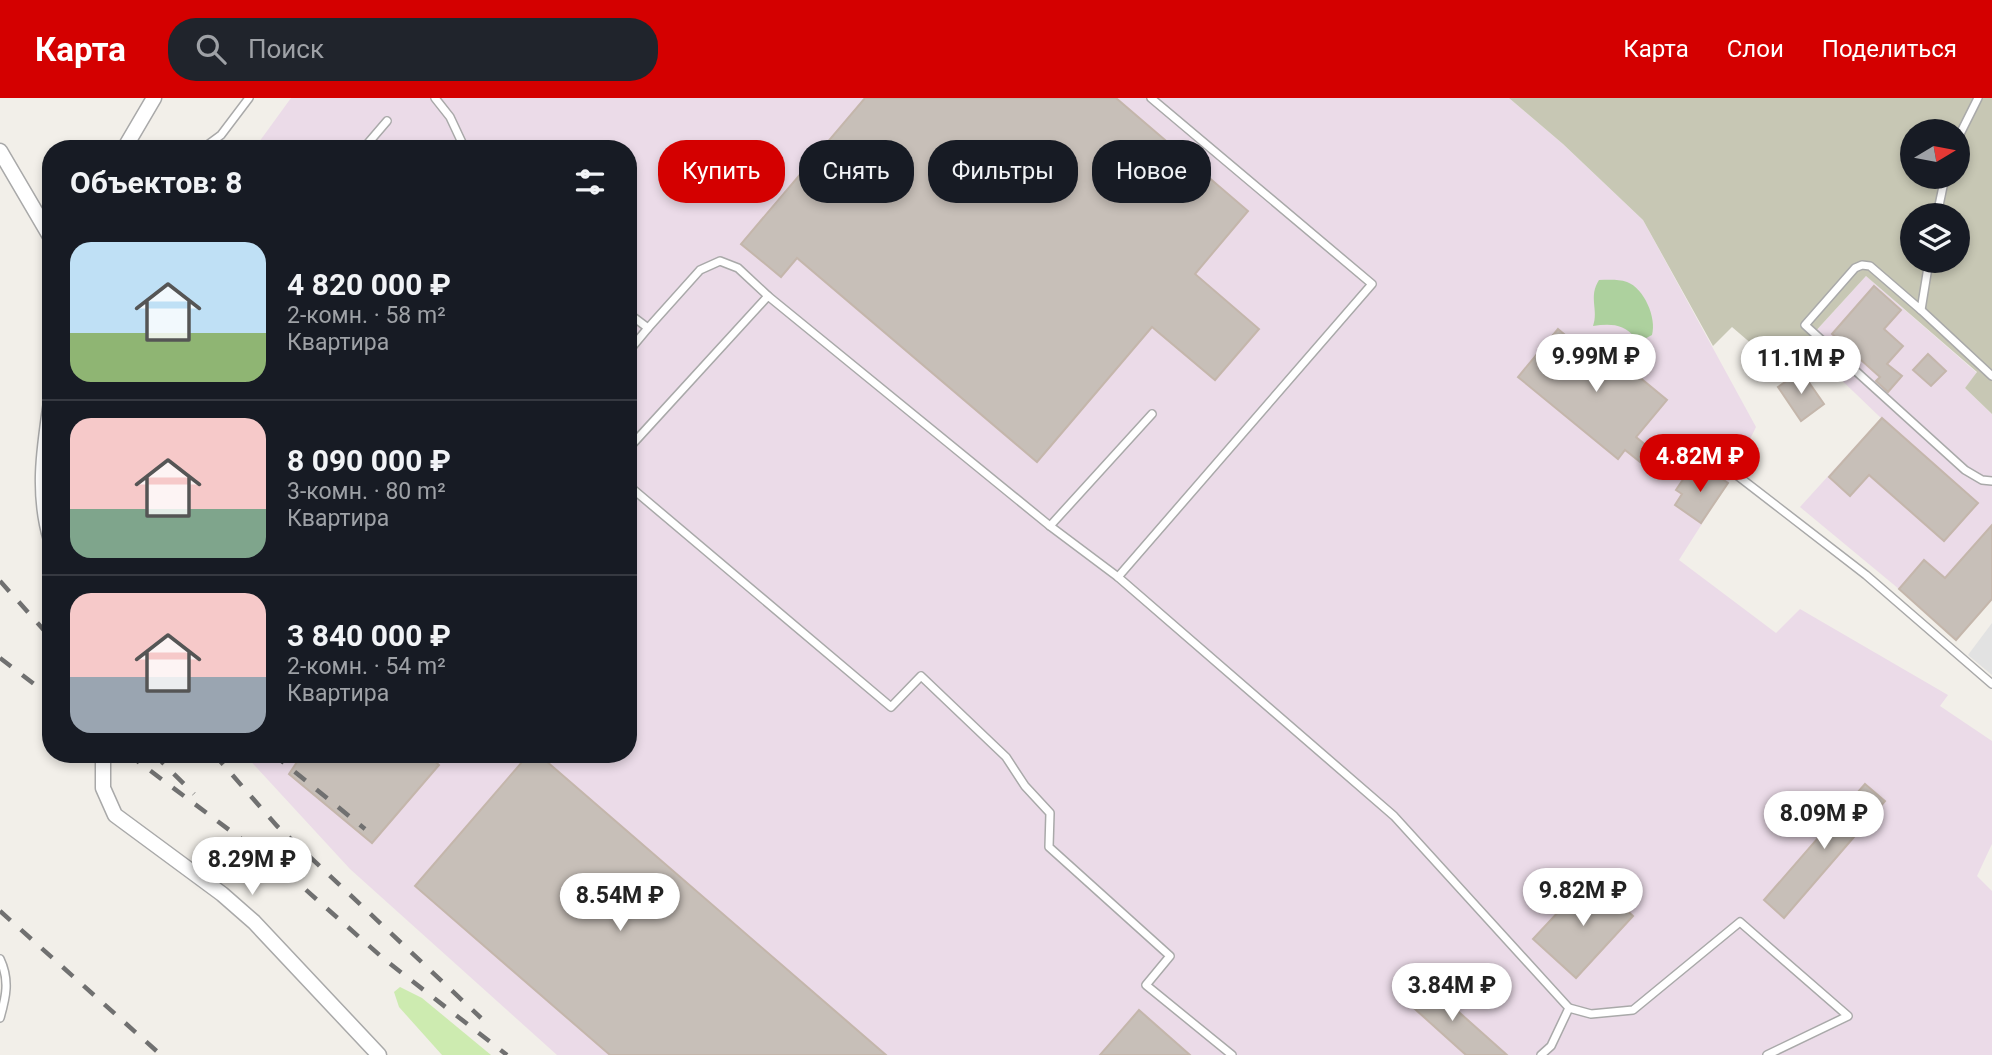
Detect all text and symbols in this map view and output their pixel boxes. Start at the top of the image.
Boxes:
search box [168,18,658,81]
text: Карта [35,30,126,69]
icon: search [192,30,230,68]
text: Поиск [248,34,324,64]
text: Карта [1623,35,1689,63]
text: Слои [1727,35,1784,63]
text: Поделиться [1822,35,1957,63]
north arrow [1900,119,1970,189]
map controls [1900,119,1970,273]
chip: Купить [658,140,785,203]
chip: Снять [799,140,914,203]
chip: Фильтры [928,140,1078,203]
chip: Новое [1092,140,1211,203]
icon: filters [571,163,609,201]
text: Объектов: 8 [70,165,242,200]
button: layers [1900,203,1970,273]
text: 4 820 000 ₽ [287,267,451,302]
icon: home [126,270,210,354]
text: 2-комн. · 58 m² [287,302,446,329]
text: Квартира [287,329,389,356]
pin: 9.99M ₽ [1531,334,1661,394]
pin: 11.1M ₽ [1736,336,1866,396]
text: 9.99M ₽ [1552,343,1640,370]
text: 11.1M ₽ [1757,345,1845,372]
pin: 4.82M ₽ [1635,434,1765,494]
text: 8 090 000 ₽ [287,443,451,478]
text: 4.82M ₽ [1656,443,1744,470]
icon: home [126,446,210,530]
text: 3-комн. · 80 m² [287,478,446,505]
text: Квартира [287,505,389,532]
text: 3 840 000 ₽ [287,618,451,653]
icon: home [126,621,210,705]
text: 2-комн. · 54 m² [287,653,446,680]
text: Квартира [287,680,389,707]
pin: 8.09M ₽ [1759,792,1889,851]
text: 8.09M ₽ [1780,800,1868,827]
pin: 8.29M ₽ [187,838,317,897]
text: 8.29M ₽ [208,846,296,873]
pin: 9.82M ₽ [1518,868,1648,928]
pin: 8.54M ₽ [555,874,685,933]
text: 9.82M ₽ [1539,877,1627,904]
text: 8.54M ₽ [576,882,664,909]
pin: 3.84M ₽ [1387,964,1517,1023]
text: 3.84M ₽ [1408,972,1496,999]

